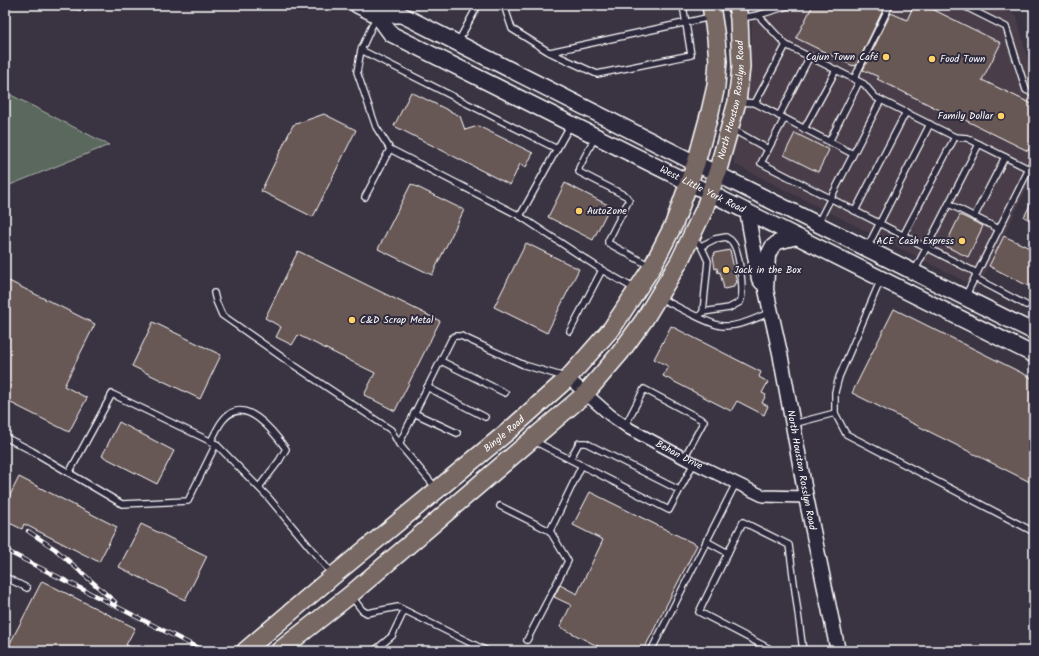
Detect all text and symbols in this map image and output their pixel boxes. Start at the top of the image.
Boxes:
street label: North Houston Rosslyn Road [713,39,749,161]
place label: Cajun Town Café [806,49,879,65]
place label: Food Town [940,51,985,67]
marker: Cajun Town Café [881,52,891,62]
marker: Food Town [927,54,937,64]
place label: Family Dollar [938,108,994,124]
marker: Family Dollar [996,111,1006,121]
street label: West Little York Road [657,161,749,218]
place label: AutoZone [587,203,627,219]
marker: AutoZone [574,206,584,216]
place label: ACE Cash Express [877,233,955,249]
marker: ACE Cash Express [957,236,967,246]
place label: Jack in the Box [734,262,802,278]
marker: Jack in the Box [721,265,731,275]
place label: C&D Scrap Metal [360,312,434,328]
marker: C&D Scrap Metal [347,315,357,325]
street label: North Houston Rosslyn Road [782,409,821,532]
street label: Bingle Road [480,411,529,456]
street label: Behan Drive [653,436,706,474]

